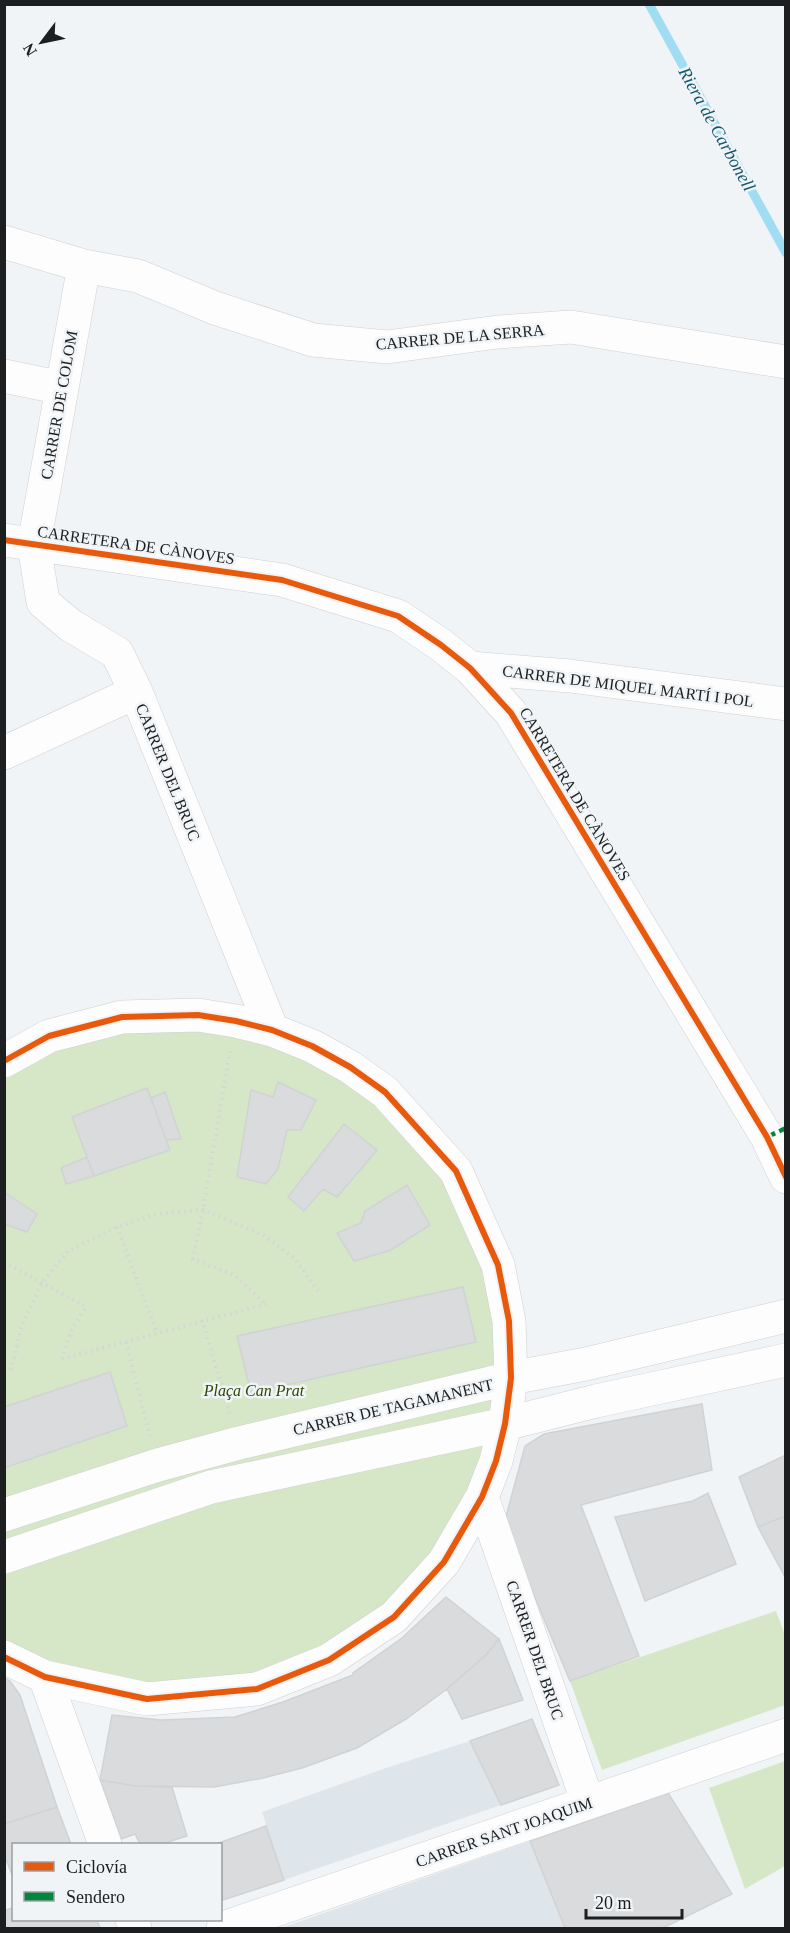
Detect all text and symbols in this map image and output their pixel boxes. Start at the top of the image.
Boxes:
north arrow [12,12,72,72]
text: N [19,40,40,59]
water label: Riera de Carbonell [674,62,759,195]
street label: CARRER DE LA SERRA [375,321,546,353]
street label: CARRER DE COLOM [38,329,80,481]
street label: CARRETERA DE CÀNOVES [36,522,236,567]
street label: CARRER DE MIQUEL MARTÍ I POL [501,661,755,710]
street label: CARRER DEL BRUC [133,701,203,843]
street label: CARRETERA DE CÀNOVES [516,704,634,884]
street label: CARRER DE TAGAMANENT [291,1376,495,1438]
park label: Plaça Can Prat [203,1382,305,1400]
street label: CARRER DEL BRUC [503,1578,567,1722]
street label: CARRER SANT JOAQUIM [414,1794,594,1870]
legend [12,1843,222,1921]
text: Ciclovía [66,1857,127,1877]
scale bar [586,1882,682,1920]
text: Sendero [66,1887,125,1907]
text: 20 m [595,1893,632,1913]

